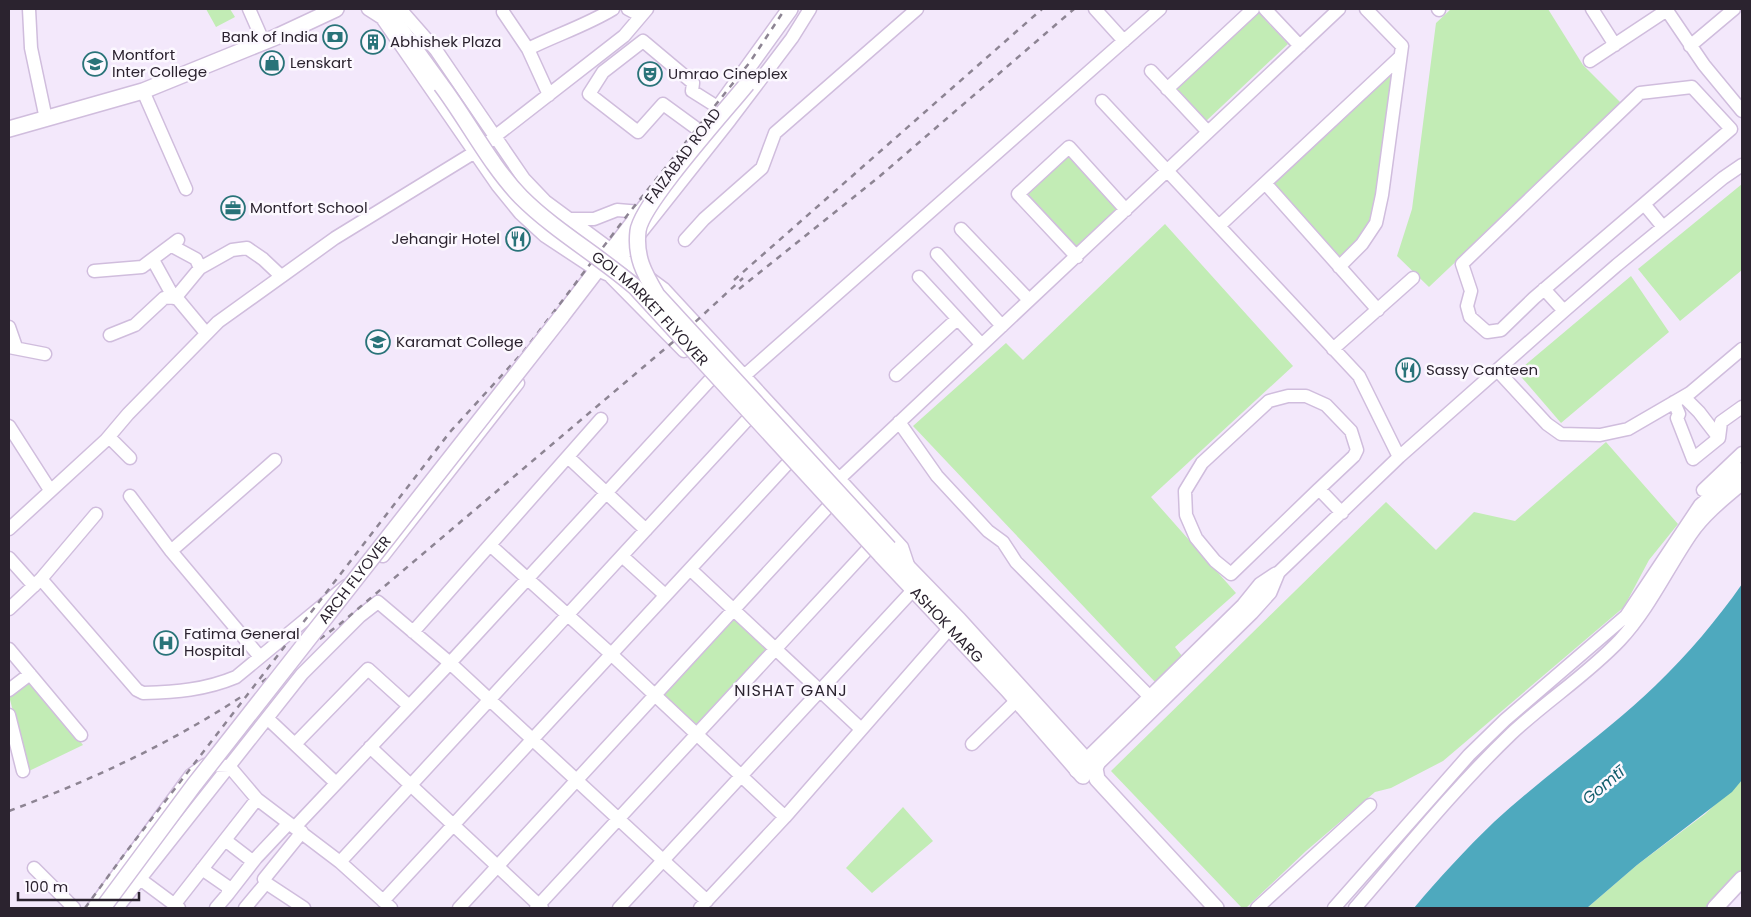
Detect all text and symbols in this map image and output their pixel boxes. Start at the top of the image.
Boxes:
bank icon: Bank of India [322,24,348,50]
place label: Bank of India [222,26,318,47]
building icon: Abhishek Plaza [360,29,386,55]
place label: Abhishek Plaza [390,31,501,52]
place label: Montfort Inter College [112,44,207,82]
shop icon: Lenskart [259,50,285,76]
school or university icon: Montfort Inter College [82,51,108,77]
place label: Lenskart [290,52,352,73]
theatre icon: Umrao Cineplex [637,61,663,87]
place label: Umrao Cineplex [668,63,787,84]
street label: FAIZABAD ROAD [640,103,726,208]
office icon: Montfort School [220,195,246,221]
place label: Montfort School [250,197,368,218]
restaurant icon: Jehangir Hotel [505,226,531,252]
place label: Jehangir Hotel [392,228,500,249]
street label: GOL MARKET FLYOVER [588,246,714,370]
school or university icon: Karamat College [365,329,391,355]
place label: Karamat College [396,331,523,352]
restaurant icon: Sassy Canteen [1395,357,1421,383]
place label: Sassy Canteen [1426,359,1538,380]
street label: ARCH FLYOVER [313,531,396,628]
street label: ASHOK MARG [906,582,989,668]
place label: Fatima General Hospital [184,623,300,661]
hospital icon: Fatima General Hospital [153,630,179,656]
district label: NISHAT GANJ [734,679,848,702]
water label: Gomtī [1577,760,1631,810]
scale bar [18,870,139,902]
text: 100 m [25,876,68,897]

